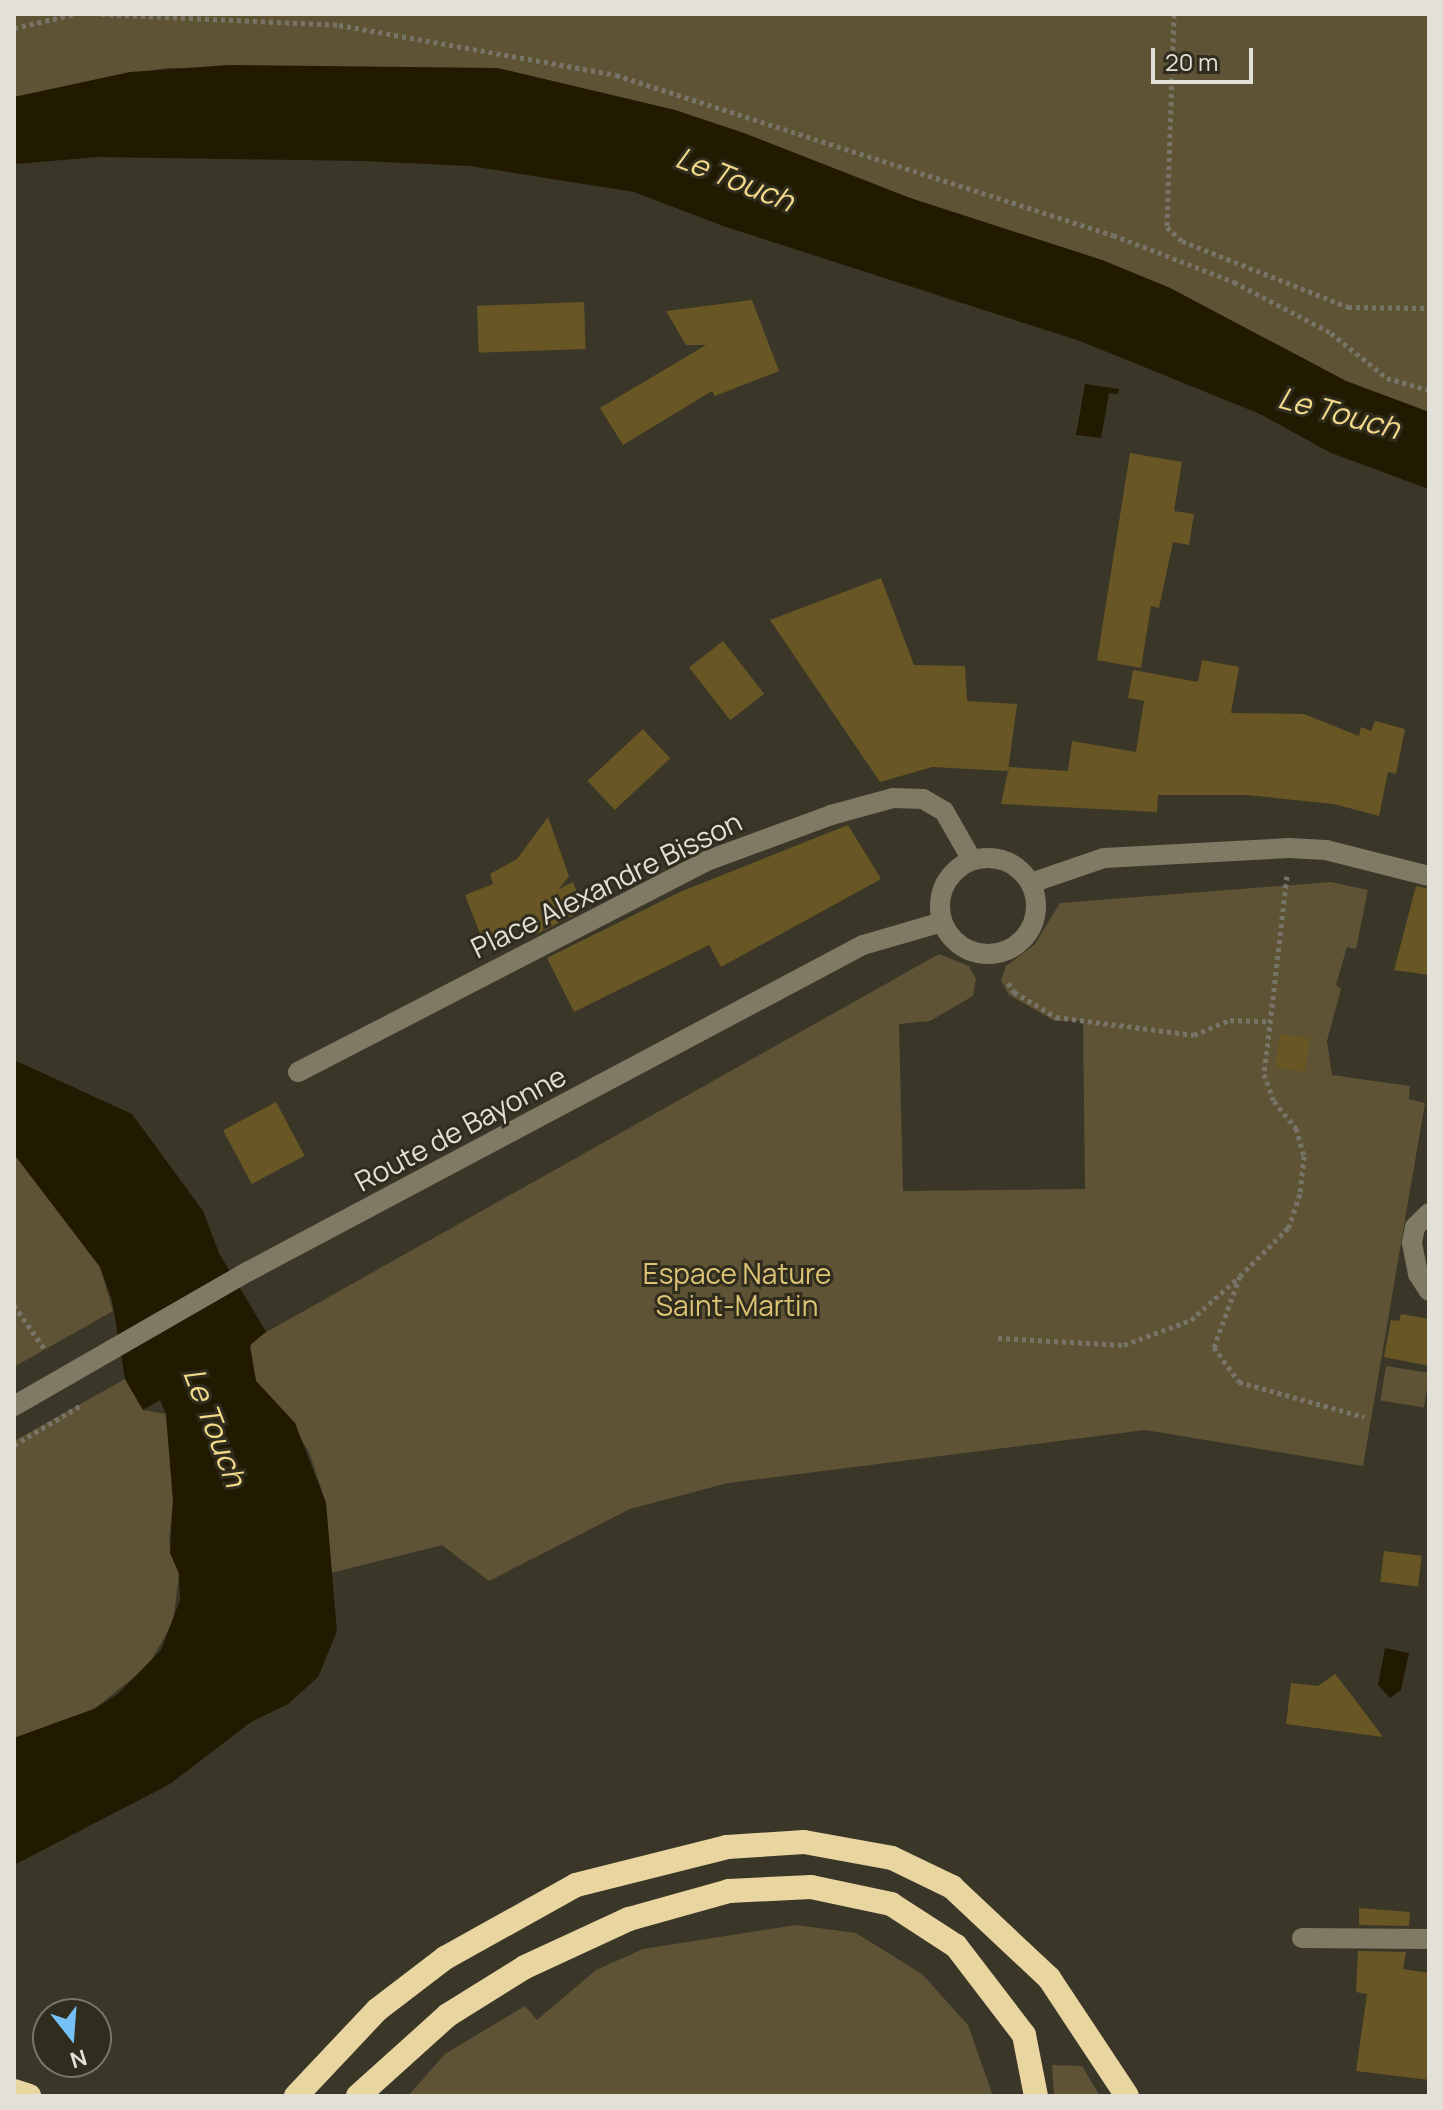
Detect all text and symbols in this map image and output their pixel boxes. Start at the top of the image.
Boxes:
scale bar [1155,32,1257,82]
text: 20 m [1165,45,1218,78]
water label: Le Touch [671,139,799,219]
water label: Le Touch [1274,380,1404,446]
street label: Place Alexandre Bisson [465,804,747,964]
street label: Route de Bayonne [349,1058,571,1198]
park label: Espace Nature Saint-Martin [643,1256,831,1322]
water label: Le Touch [176,1363,254,1491]
north arrow [32,1998,112,2078]
text: N [67,2042,90,2076]

